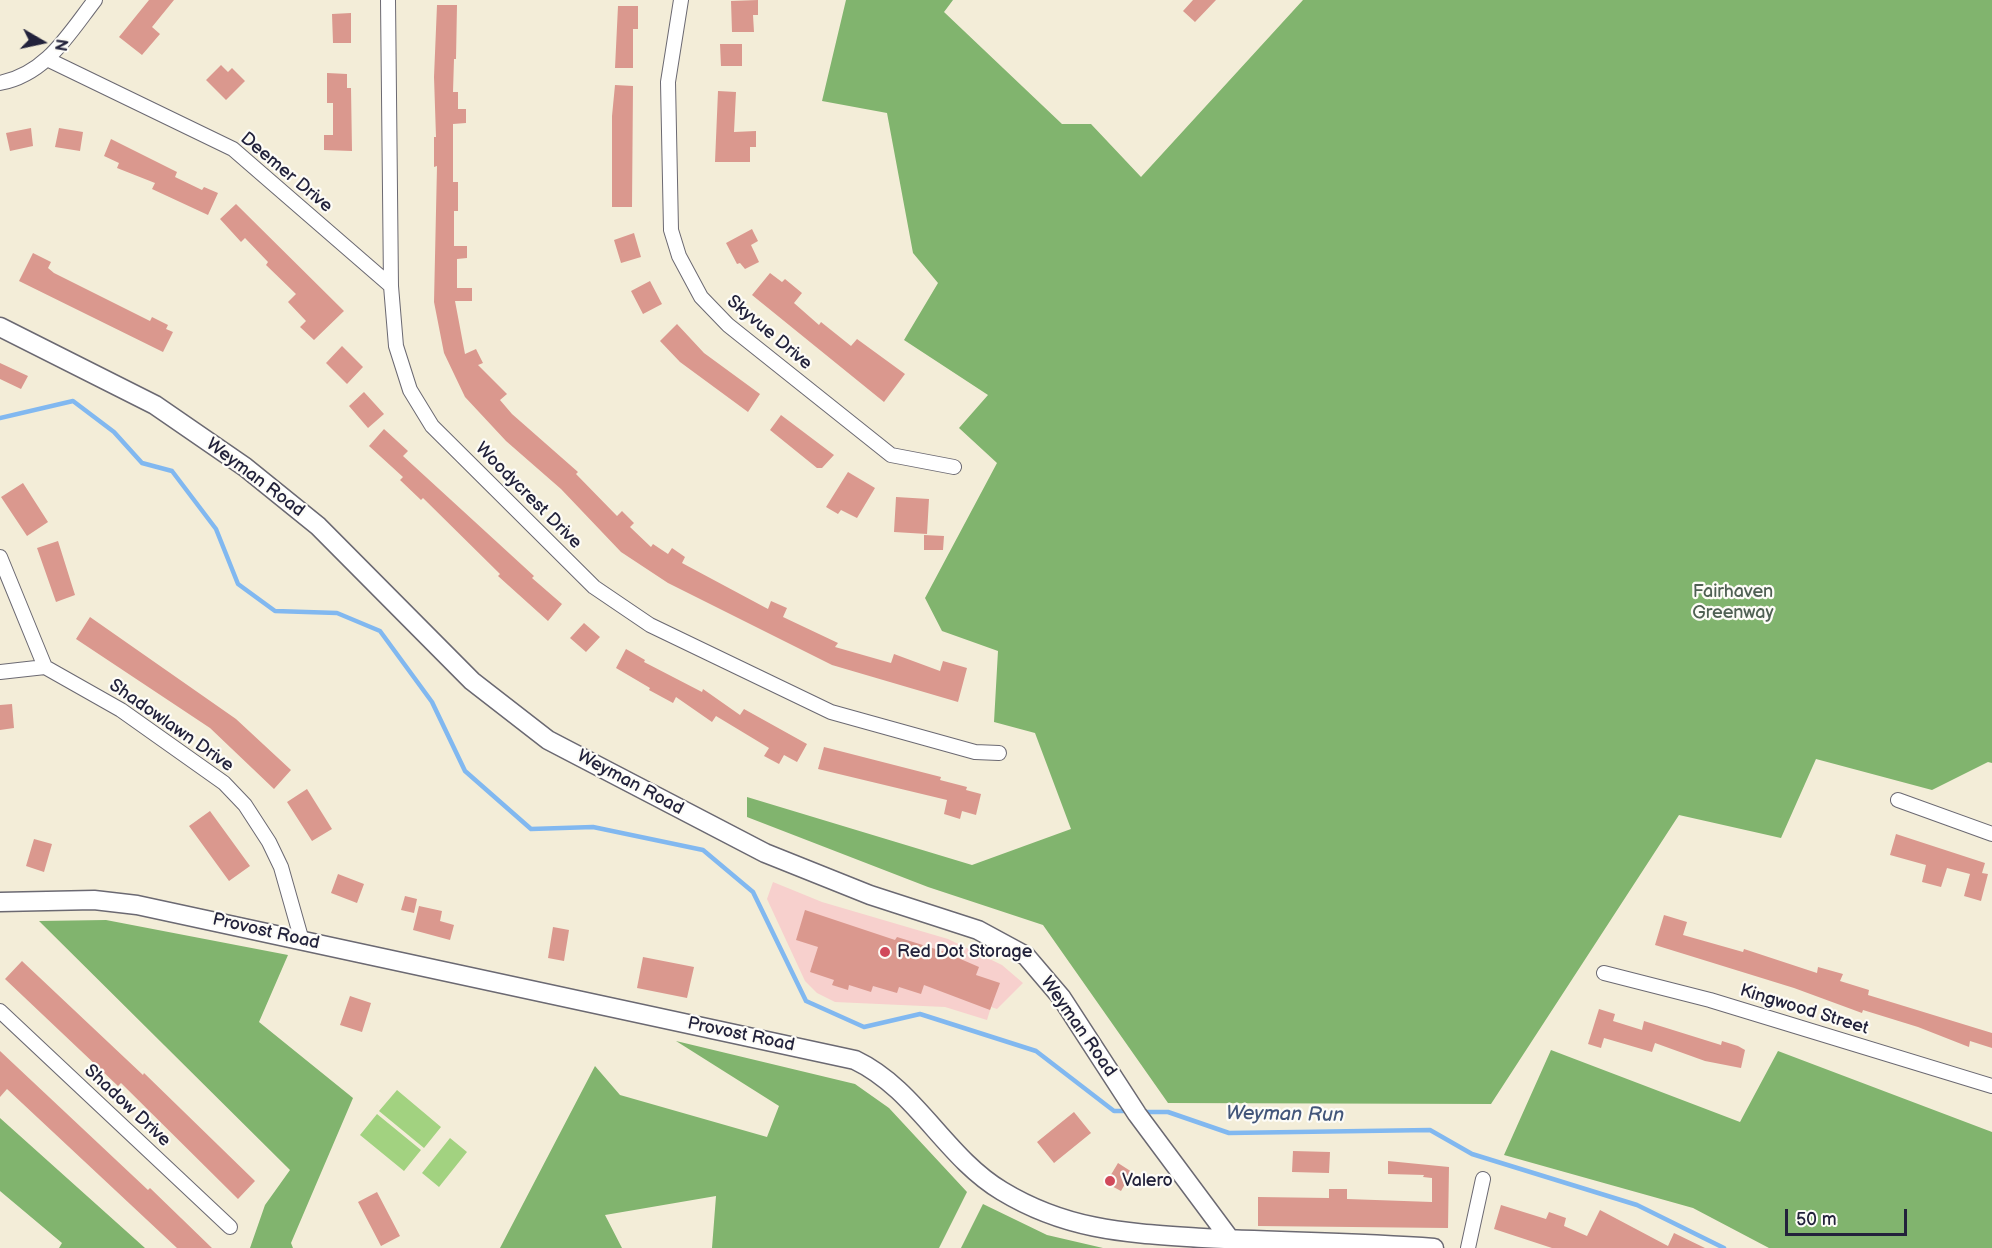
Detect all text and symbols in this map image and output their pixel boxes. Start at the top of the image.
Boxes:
north arrow [12,12,72,72]
text: N [50,37,71,52]
street label: Deemer Drive [236,128,336,218]
street label: Skyvue Drive [722,291,816,375]
street label: Weyman Road [202,434,308,522]
street label: Woodycrest Drive [470,438,586,554]
park label: Fairhaven Greenway [1692,581,1774,624]
street label: Shadowlawn Drive [105,675,237,777]
street label: Weyman Road [573,746,687,820]
street label: Provost Road [210,909,322,955]
place label: Red Dot Storage [897,941,1032,963]
marker: Red Dot Storage [878,945,892,959]
street label: Weyman Road [1035,973,1121,1081]
street label: Kingwood Street [1737,980,1871,1040]
street label: Provost Road [685,1013,797,1057]
street label: Shadow Drive [79,1060,175,1152]
water label: Weyman Run [1226,1102,1344,1128]
place label: Valero [1122,1170,1173,1192]
marker: Valero [1103,1174,1117,1188]
scale bar [1788,1197,1910,1235]
text: 50 m [1796,1209,1837,1230]

